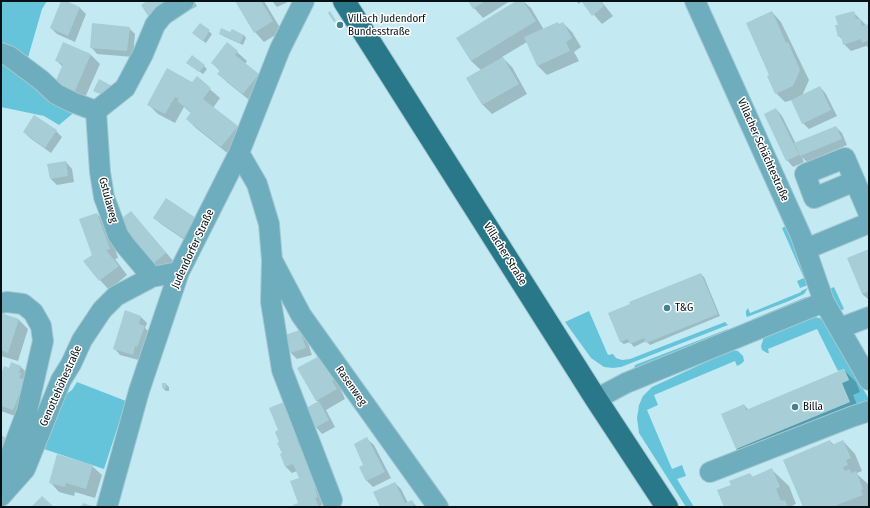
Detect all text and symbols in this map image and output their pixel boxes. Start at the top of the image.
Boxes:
place label: Villach Judendorf Bundesstraße [348,12,425,38]
marker: Villach Judendorf Bundesstraße [335,20,345,30]
street label: Villacher Schächtestraße [734,97,792,203]
street label: Gstulaweg [96,176,120,224]
street label: Judendorfer Straße [169,207,217,291]
street label: Villacher Straße [481,220,529,288]
place label: T&G [675,301,693,315]
marker: T&G [662,303,672,313]
street label: Genottehöhestraße [37,344,85,428]
street label: Rasenweg [333,364,369,408]
place label: Billa [803,400,823,414]
marker: Billa [790,402,800,412]

